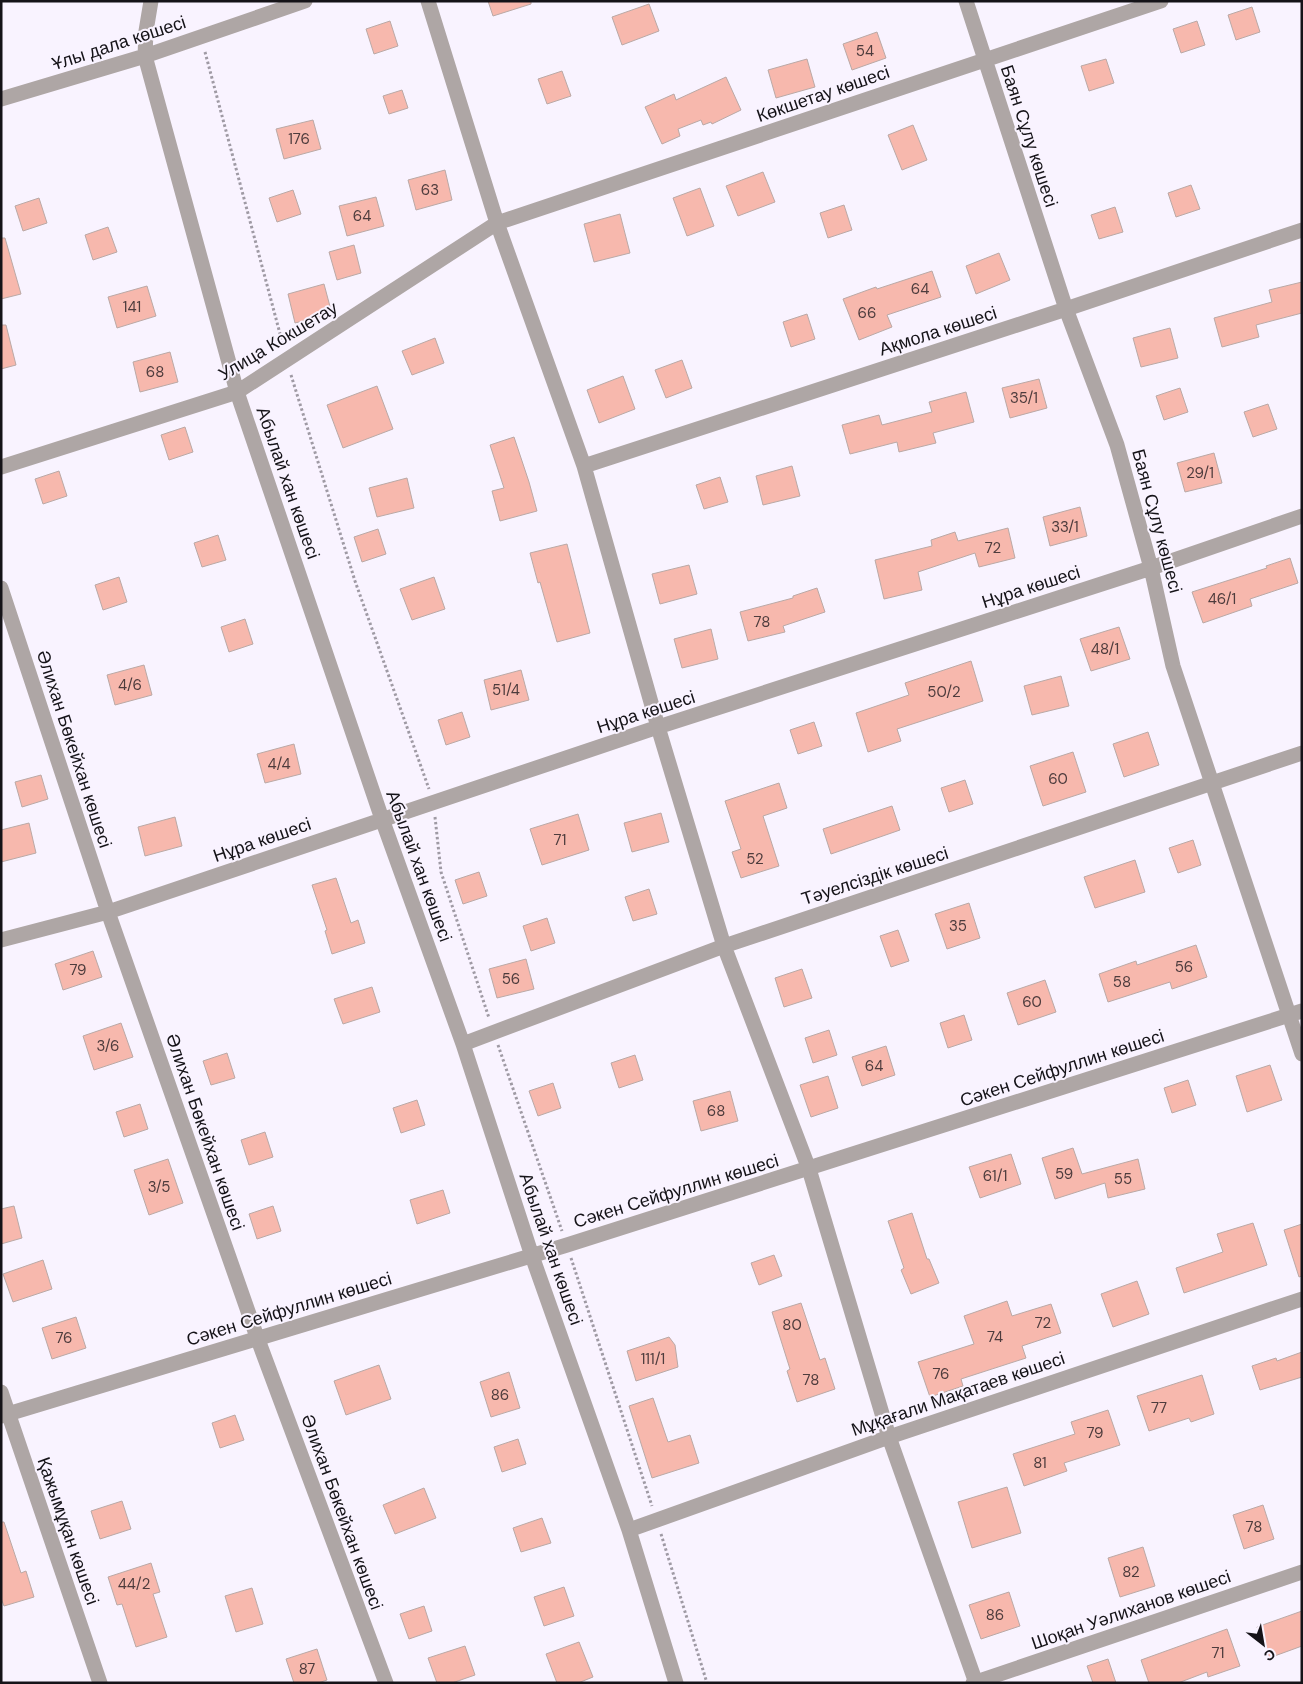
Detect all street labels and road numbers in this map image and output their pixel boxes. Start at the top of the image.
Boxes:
street label: Ұлы дала көшесі [49,10,189,76]
street label: Көкшетау көшесі [753,60,893,128]
street label: Баян Сұлу көшесі [995,62,1063,210]
street label: Улица Кокшетау [214,296,342,386]
street label: Ақмола көшесі [876,301,1000,361]
street label: Абылай хан көшесі [251,404,325,562]
street label: Баян Сұлу көшесі [1126,446,1188,596]
street label: Нұра көшесі [979,560,1083,614]
street label: Әлихан Бөкейхан көшесі [31,647,117,851]
street label: Нұра көшесі [594,685,698,739]
street label: Абылай хан көшесі [380,787,458,945]
street label: Нұра көшесі [210,812,314,868]
street label: Тәуелсіздік көшесі [798,841,952,911]
street label: Сәкен Сейфуллин көшесі [957,1024,1167,1112]
street label: Әлихан Бөкейхан көшесі [160,1030,250,1234]
street label: Сәкен Сейфуллин көшесі [571,1148,781,1234]
street label: Абылай хан көшесі [514,1170,588,1328]
street label: Сәкен Сейфуллин көшесі [184,1266,394,1352]
street label: Мұқағали Мақатаев көшесі [848,1346,1068,1442]
street label: Әлихан Бөкейхан көшесі [295,1411,389,1613]
street label: Қажымұқан көшесі [31,1454,105,1608]
street label: Шоқан Уәлиханов көшесі [1028,1565,1234,1655]

